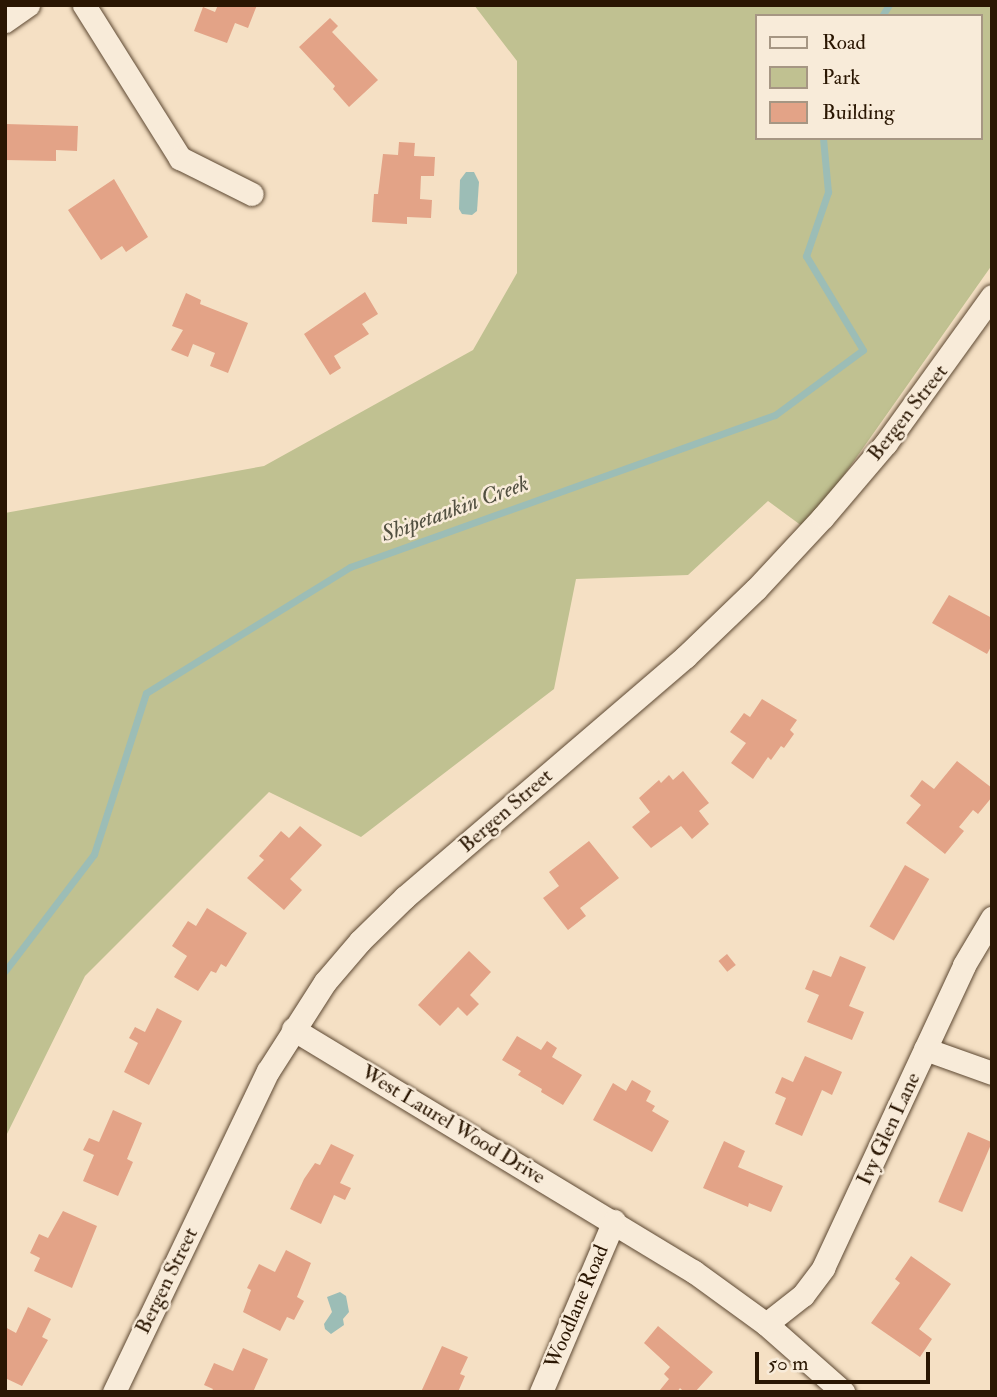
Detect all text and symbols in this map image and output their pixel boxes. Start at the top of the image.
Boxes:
legend [755,14,983,140]
text: Road [822,29,866,56]
text: Park [822,64,860,91]
text: Building [822,99,895,126]
street label: Bergen Street [863,360,953,466]
water label: Shipetaukin Creek [378,470,532,548]
street label: Bergen Street [454,764,558,858]
street label: West Laurel Wood Drive [356,1060,550,1190]
street label: Ivy Glen Lane [852,1069,926,1189]
street label: Bergen Street [130,1224,204,1338]
street label: Woodlane Road [540,1241,614,1373]
scale bar [759,1338,934,1382]
text: 50 m [768,1350,809,1377]

